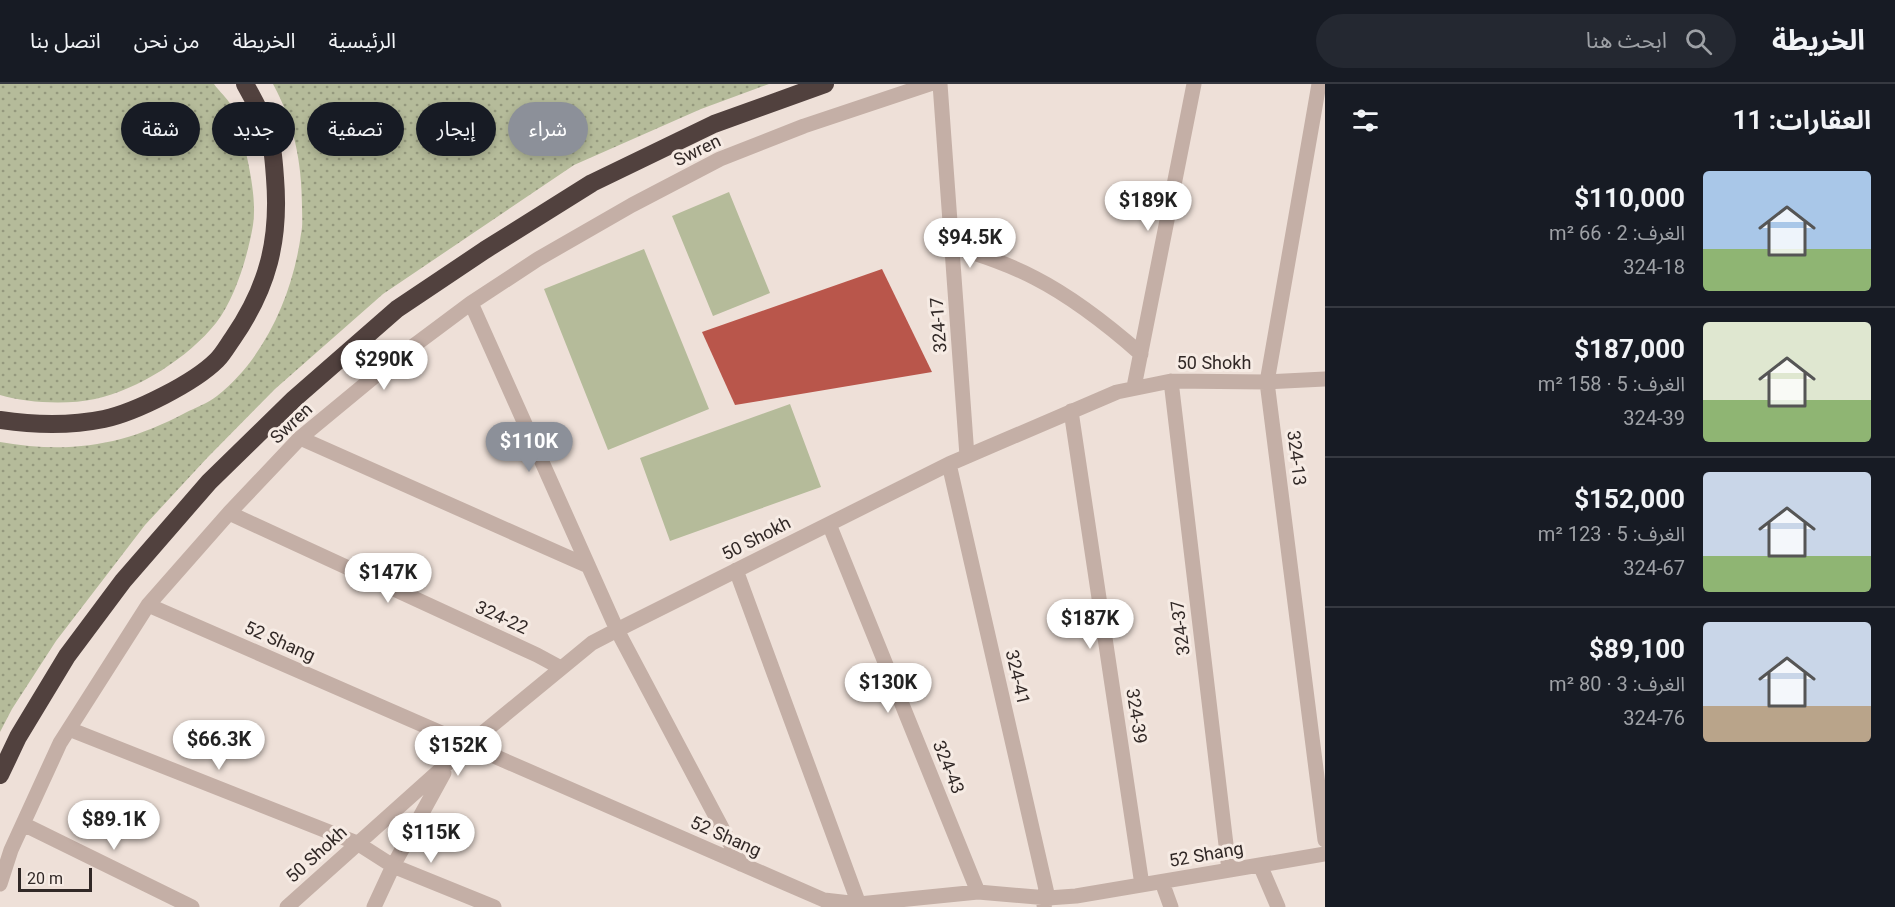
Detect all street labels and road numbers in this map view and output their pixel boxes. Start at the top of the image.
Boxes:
street label: Swren [670,130,724,170]
street label: 324-17 [926,297,950,353]
street label: 50 Shokh [1177,352,1251,373]
street label: Swren [266,398,316,448]
street label: 324-13 [1283,429,1311,487]
street label: 50 Shokh [718,512,794,564]
street label: 324-22 [472,596,532,638]
street label: 324-37 [1166,599,1194,657]
street label: 52 Shang [241,616,319,666]
street label: 324-41 [1002,648,1034,706]
street label: 324-39 [1122,687,1152,745]
street label: 324-43 [929,737,969,797]
street label: 52 Shang [687,811,765,861]
street label: 50 Shokh [281,821,351,887]
street label: 52 Shang [1167,837,1245,871]

